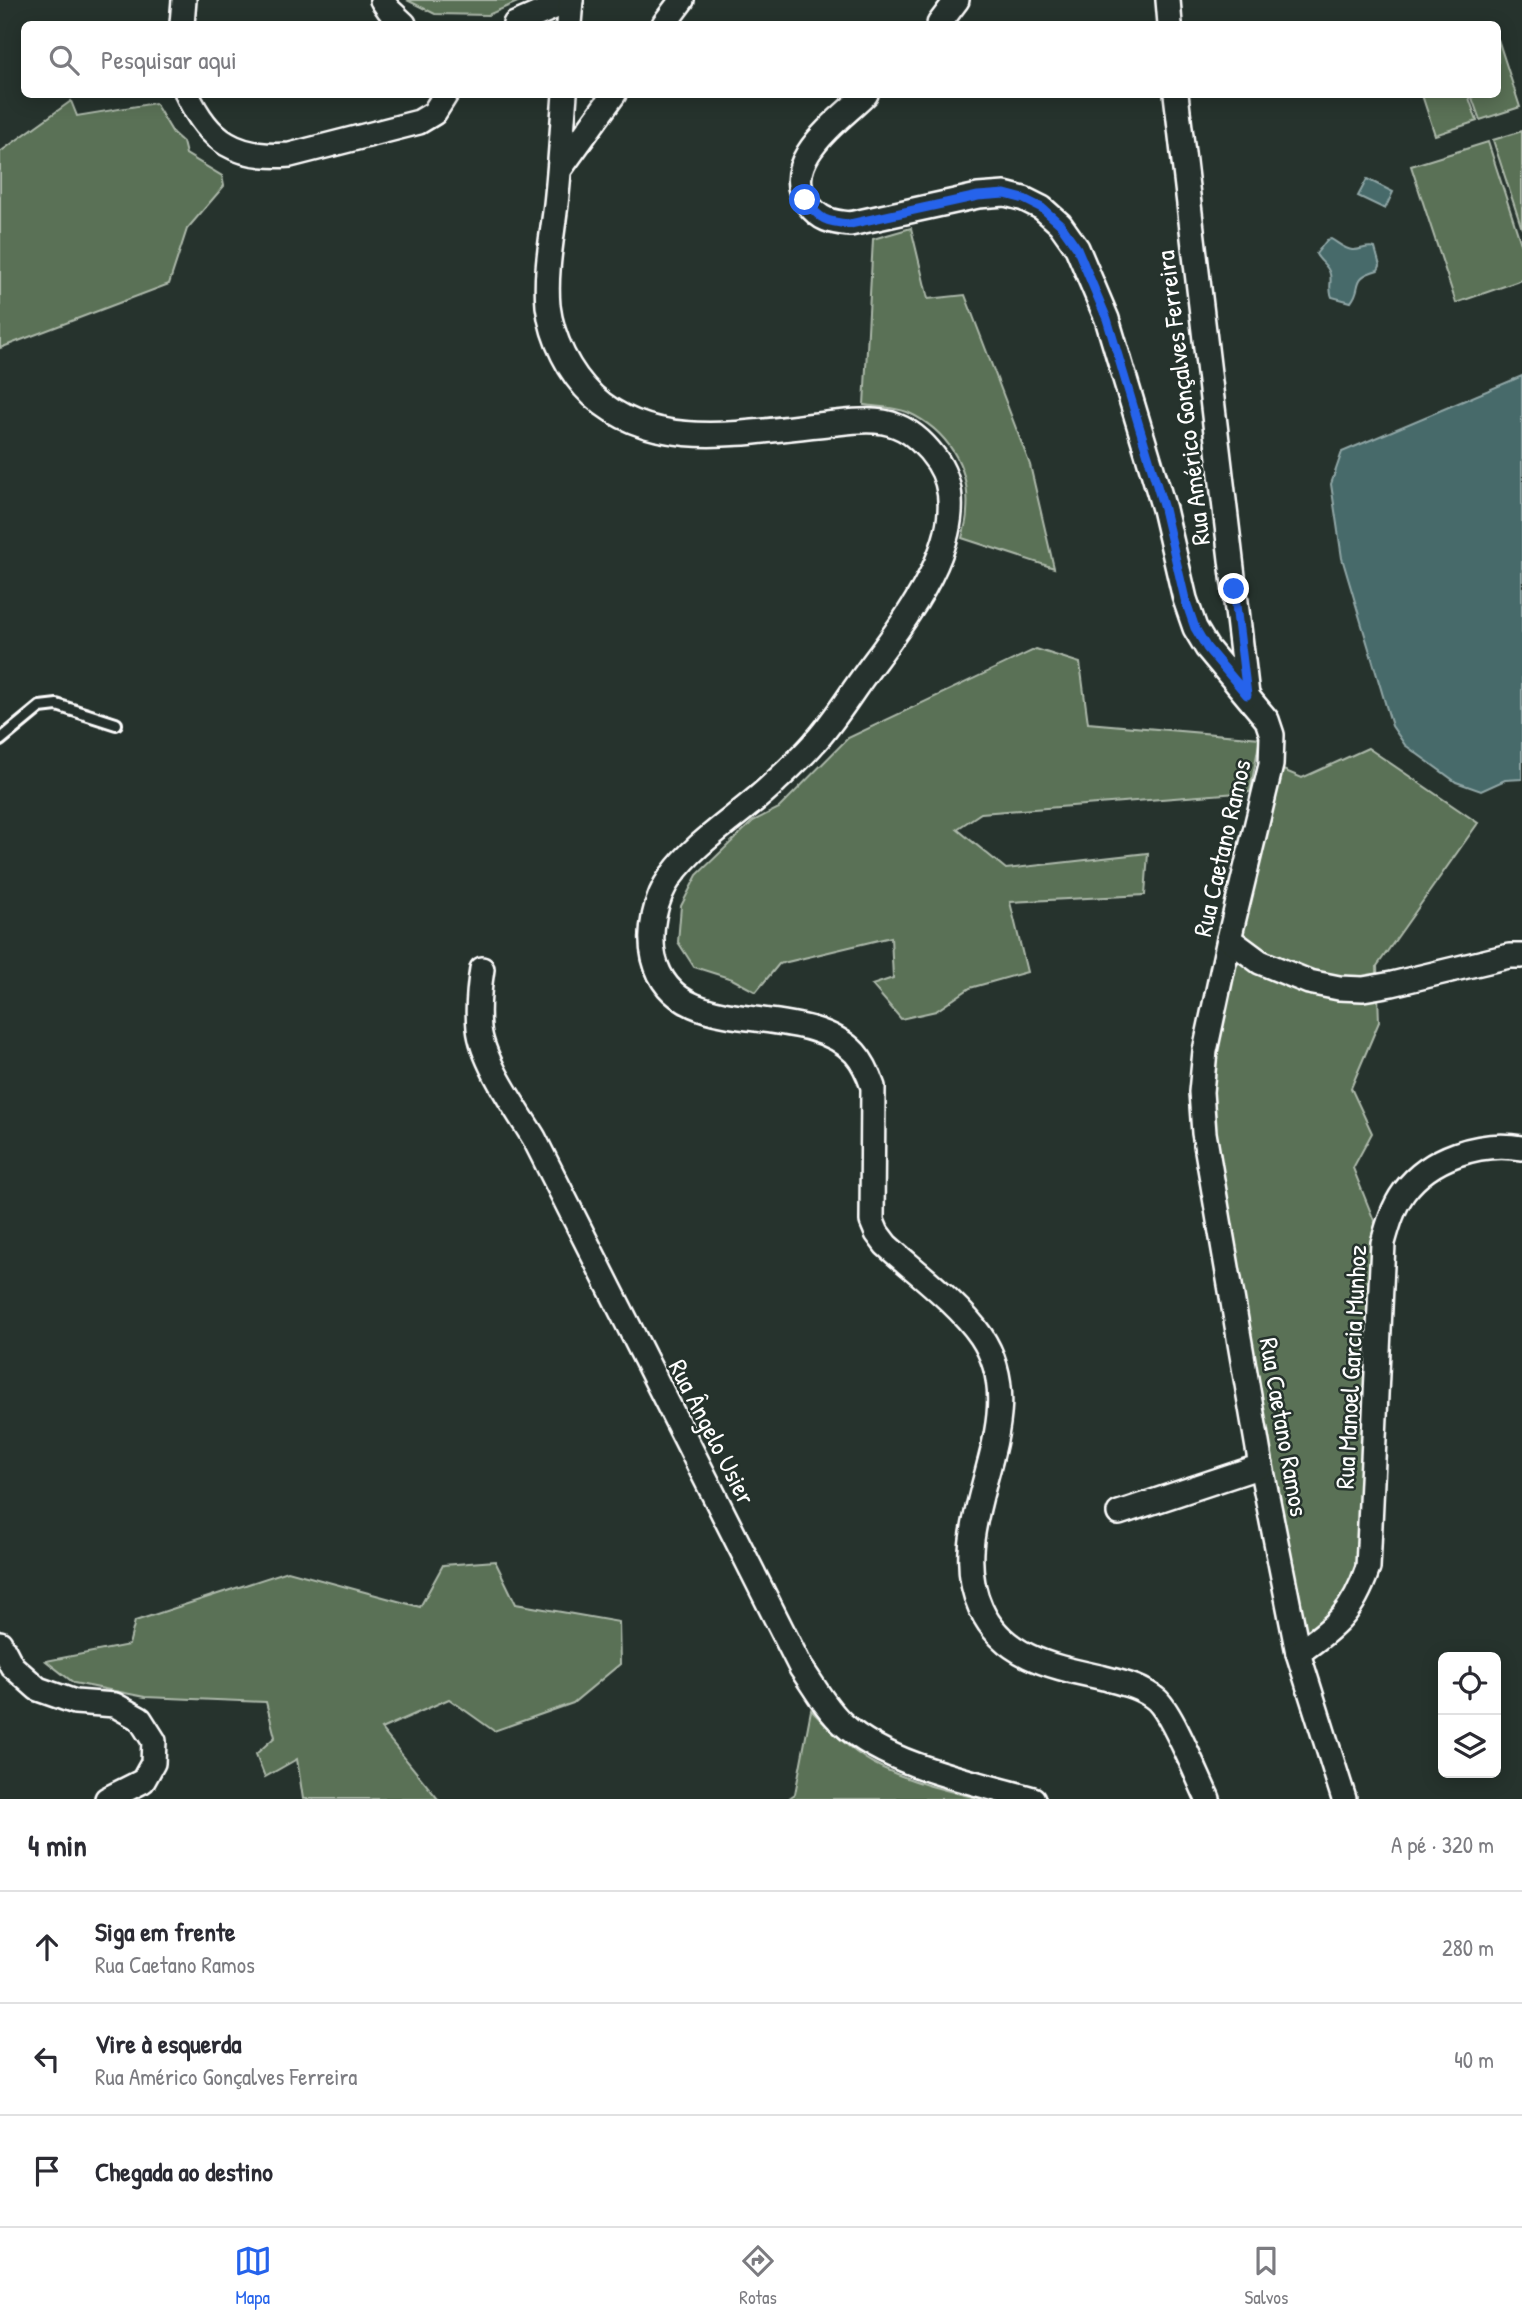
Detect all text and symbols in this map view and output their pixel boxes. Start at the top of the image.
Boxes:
search box [21,21,1501,98]
icon: search [45,41,83,79]
text: Pesquisar aqui [101,42,237,77]
route start [789,184,820,215]
street label: Rua Américo Gonçalves Ferreira [1147,249,1218,547]
route end [1218,573,1249,604]
street label: Rua Caetano Ramos [1184,756,1259,940]
street label: Rua Manoel Garcia Munhoz [1327,1244,1374,1490]
street label: Rua Caetano Ramos [1252,1335,1317,1519]
street label: Rua Ângelo Usier [661,1353,764,1510]
map controls [1438,1652,1501,1778]
button: locate [1438,1652,1501,1715]
button: layers [1438,1715,1501,1778]
text: 4 min [28,1825,87,1865]
text: A pé · 320 m [1391,1829,1494,1860]
text: Siga em frente [95,1914,235,1949]
icon: ahead [28,1928,66,1966]
text: 280 m [1442,1932,1494,1963]
text: Rua Caetano Ramos [95,1949,255,1980]
text: Vire à esquerda [95,2026,241,2061]
icon: left [28,2040,66,2078]
text: 40 m [1454,2044,1494,2075]
text: Rua Américo Gonçalves Ferreira [95,2061,357,2092]
icon: arrive [28,2152,66,2190]
text: Chegada ao destino [95,2154,273,2189]
tab: Mapa [234,2242,272,2310]
tab: Rotas [739,2242,777,2310]
tab: Salvos [1244,2242,1288,2310]

